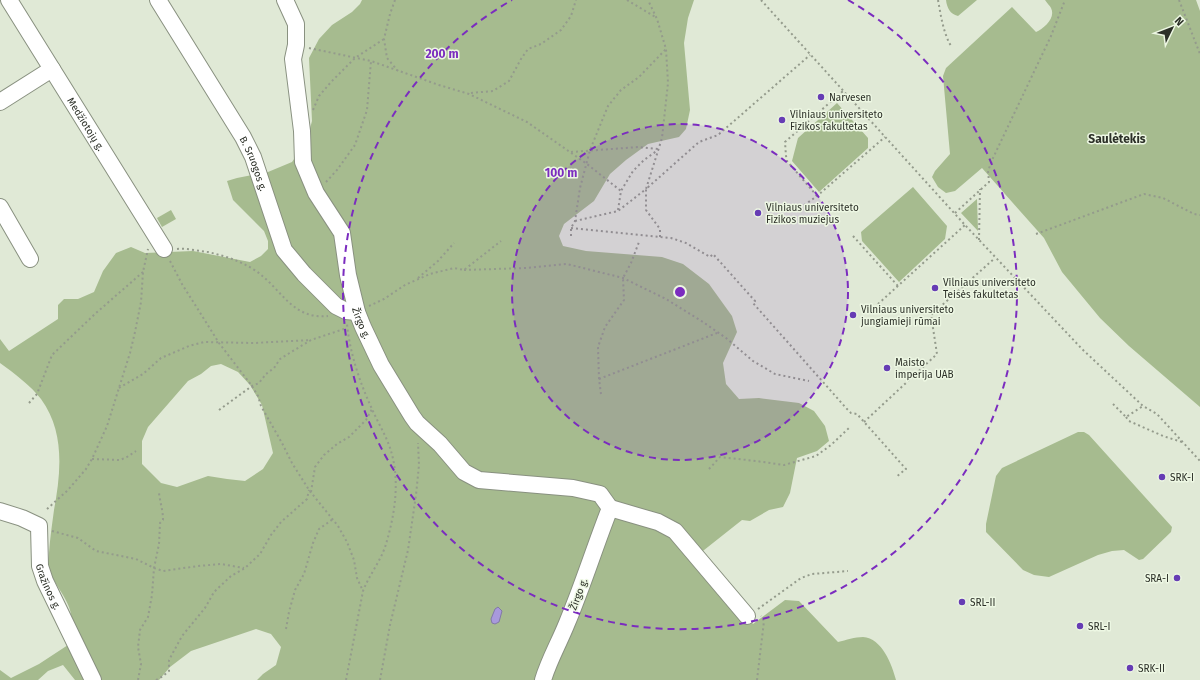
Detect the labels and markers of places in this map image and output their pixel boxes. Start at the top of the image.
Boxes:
marker: Narvesen [816,92,826,102]
place label: Narvesen [829,92,871,104]
place label: Vilniaus universiteto Fizikos fakultetas [790,109,883,133]
marker: Vilniaus universiteto Fizikos fakultetas [777,115,787,125]
place label: Vilniaus universiteto Fizikos muziejus [766,202,859,226]
marker: Vilniaus universiteto Fizikos muziejus [753,208,763,218]
place label: Vilniaus universiteto Teisės fakultetas [943,277,1036,301]
marker: Vilniaus universiteto Teisės fakultetas [930,283,940,293]
centre of rings [673,285,687,299]
place label: Vilniaus universiteto jungiamieji rūmai [860,304,954,328]
marker: Vilniaus universiteto jungiamieji rūmai [848,310,858,320]
place label: Maisto imperija UAB [895,357,954,381]
marker: Maisto imperija UAB [882,363,892,373]
marker: SRK-I [1157,472,1167,482]
place label: SRK-I [1170,472,1194,484]
place label: SRA-I [1145,573,1169,585]
marker: SRA-I [1172,573,1182,583]
marker: SRL-II [957,597,967,607]
place label: SRL-II [970,597,995,609]
marker: SRL-I [1075,621,1085,631]
place label: SRL-I [1088,621,1110,633]
marker: SRK-II [1125,663,1135,673]
place label: SRK-II [1138,663,1165,675]

